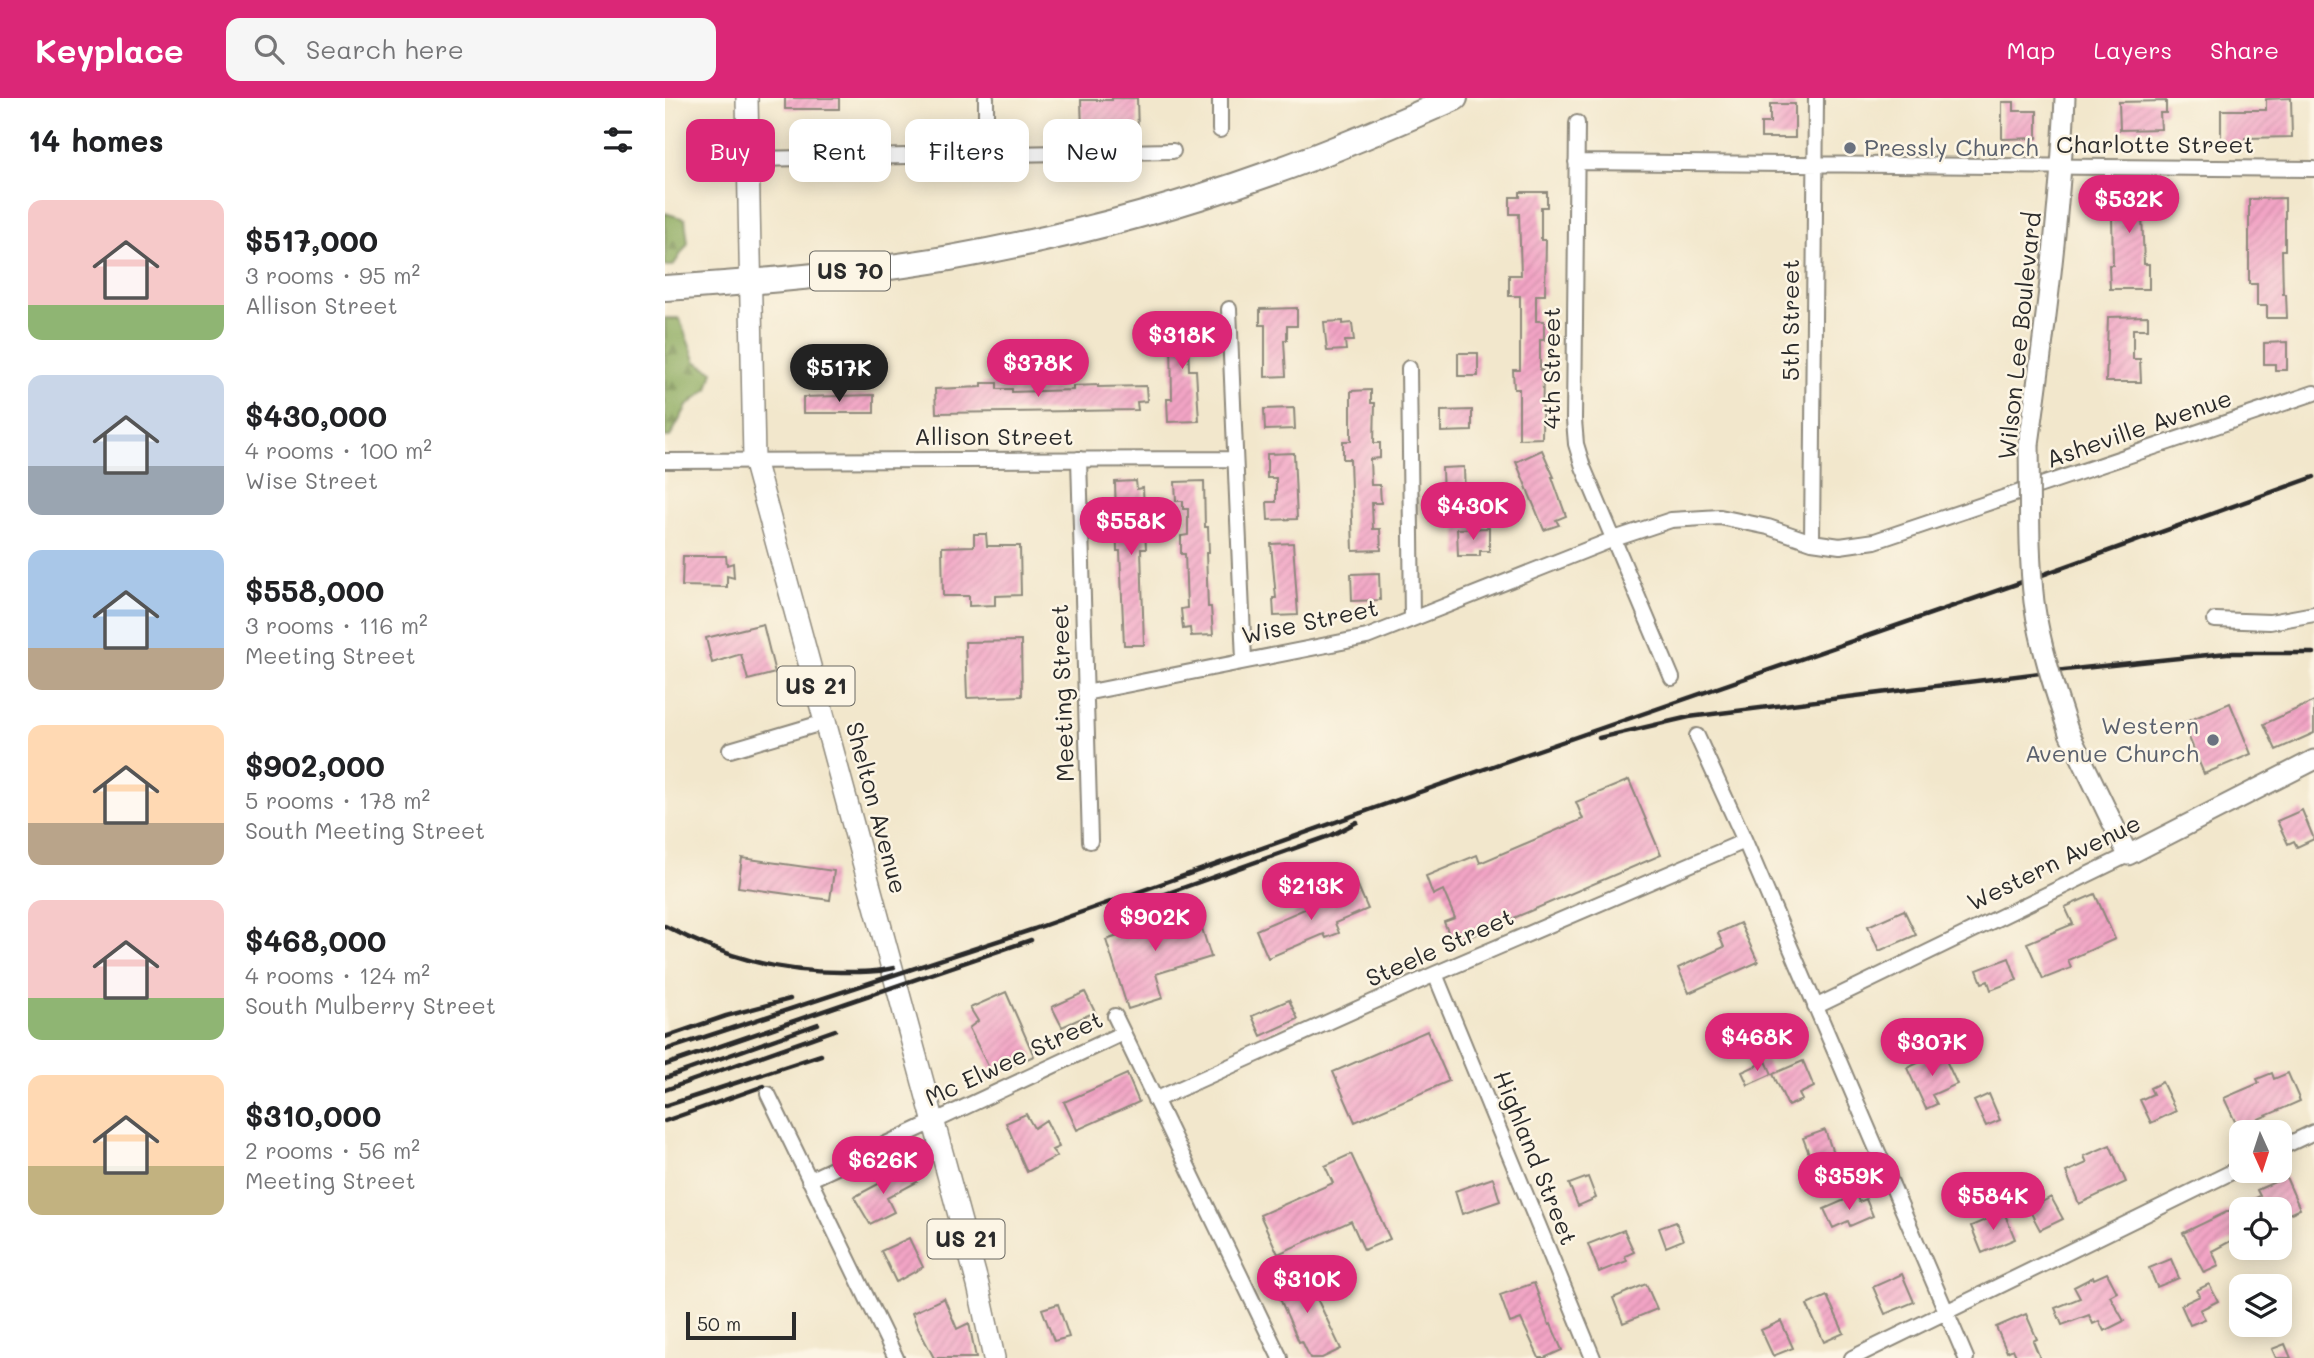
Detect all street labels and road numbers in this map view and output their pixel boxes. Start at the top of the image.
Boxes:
street label: Charlotte Street [2056,128,2254,159]
street label: Wilson Lee Boulevard [1990,210,2047,461]
road number: US 70 [810,252,890,290]
street label: 5th Street [1774,259,1805,381]
street label: 4th Street [1535,307,1566,429]
street label: Asheville Avenue [2042,381,2235,474]
street label: Allison Street [914,420,1074,451]
street label: Wise Street [1238,591,1381,650]
street label: Meeting Street [1043,604,1080,783]
road number: US 21 [778,666,855,706]
street label: Shelton Avenue [840,718,915,897]
street label: Western Avenue [1962,806,2145,917]
street label: Steele Street [1361,900,1518,993]
street label: Mc Elwee Street [919,1003,1107,1112]
street label: Highland Street [1487,1066,1586,1249]
road number: US 21 [927,1220,1005,1258]

